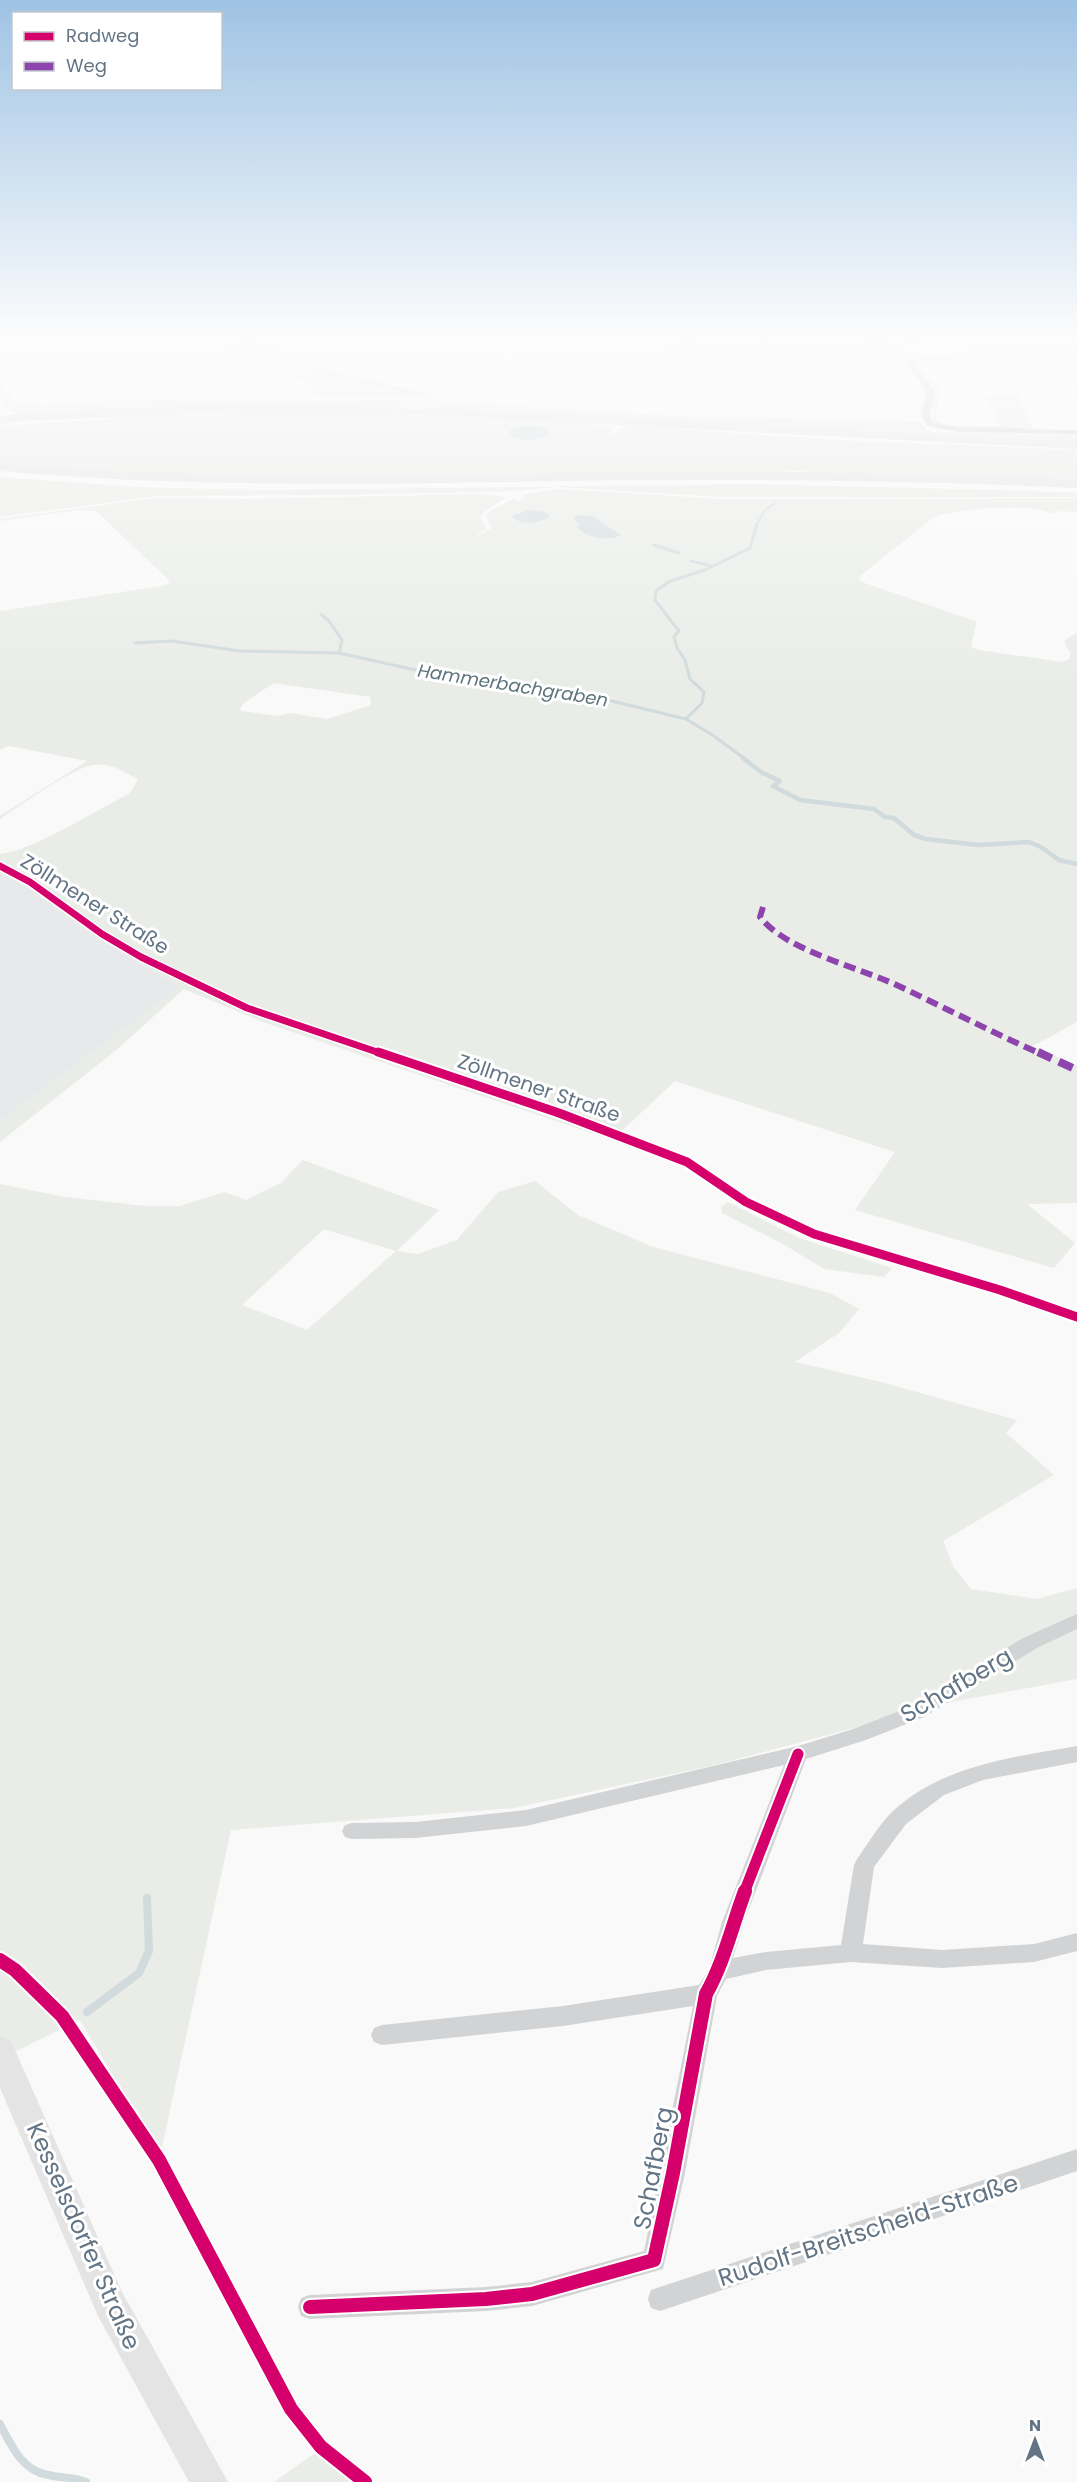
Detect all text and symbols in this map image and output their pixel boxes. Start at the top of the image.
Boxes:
legend [12,12,222,90]
text: Radweg [66,23,139,48]
text: Weg [66,53,107,78]
water label: Hammerbachgraben [416,658,610,712]
street label: Zöllmener Straße [15,847,175,961]
street label: Zöllmener Straße [454,1047,624,1129]
street label: Schafberg [894,1640,1018,1730]
street label: Schafberg [625,2104,681,2232]
street label: Kesselsdorfer Straße [19,2117,149,2355]
street label: Rudolf-Breitscheid-Straße [714,2166,1022,2294]
north arrow [1005,2410,1065,2470]
text: N [1029,2414,1041,2437]

